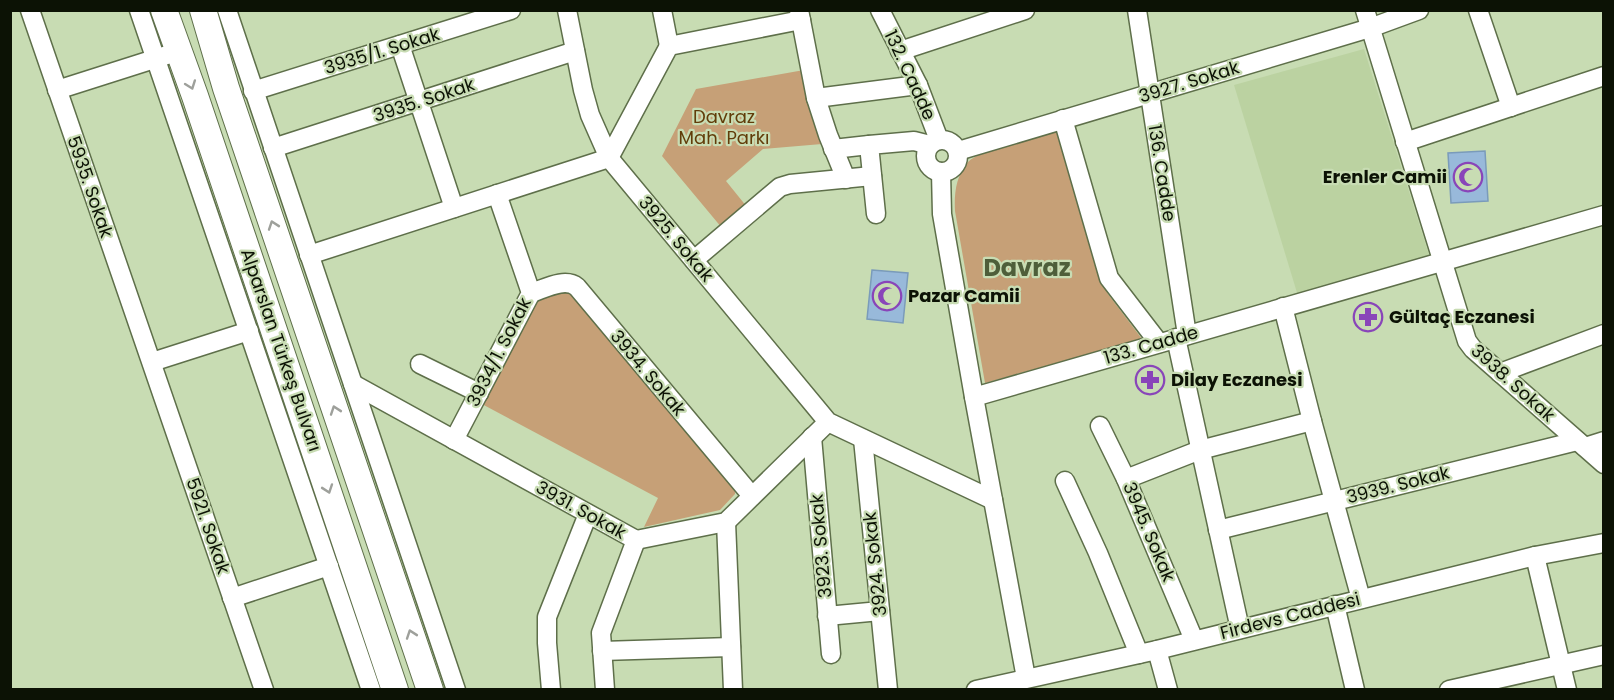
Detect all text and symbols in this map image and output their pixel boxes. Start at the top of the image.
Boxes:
street label: 3935/1. Sokak [321,21,443,80]
street label: 132. Cadde [879,26,942,124]
street label: 3927. Sokak [1136,54,1243,109]
street label: 3935. Sokak [370,71,478,128]
one-way arrow [184,79,197,90]
park label: Davraz Mah. Parkı [679,104,769,150]
street label: 136. Cadde [1142,123,1183,223]
street label: 5935. Sokak [61,133,120,242]
mosque icon: Erenler Camii [1452,161,1484,193]
place label: Erenler Camii [1323,164,1447,189]
street label: 3925. Sokak [633,190,720,287]
one-way arrow [267,220,280,231]
street label: Alparslan Türkeş Bulvarı [235,245,328,455]
district label: Davraz [983,251,1071,284]
mosque icon: Pazar Camii [871,280,903,312]
place label: Pazar Camii [908,283,1020,308]
street label: 3934/1. Sokak [460,292,537,411]
pharmacy icon: Gültaç Eczanesi [1352,301,1384,333]
place label: Gültaç Eczanesi [1389,304,1535,329]
street label: 133. Cadde [1101,319,1201,370]
street label: 3934. Sokak [605,324,692,422]
street label: 3938. Sokak [1466,338,1561,428]
pharmacy icon: Dilay Eczanesi [1134,364,1166,396]
place label: Dilay Eczanesi [1171,367,1302,392]
one-way arrow [330,405,342,415]
street label: 3939. Sokak [1344,459,1453,509]
street label: 5921. Sokak [180,474,237,578]
street label: 3931. Sokak [532,474,632,545]
street label: 3945. Sokak [1117,478,1182,586]
one-way arrow [320,483,333,494]
street label: 3923. Sokak [803,492,837,599]
street label: 3924. Sokak [857,510,892,618]
street label: Firdevs Caddesi [1217,586,1362,645]
one-way arrow [406,629,418,640]

